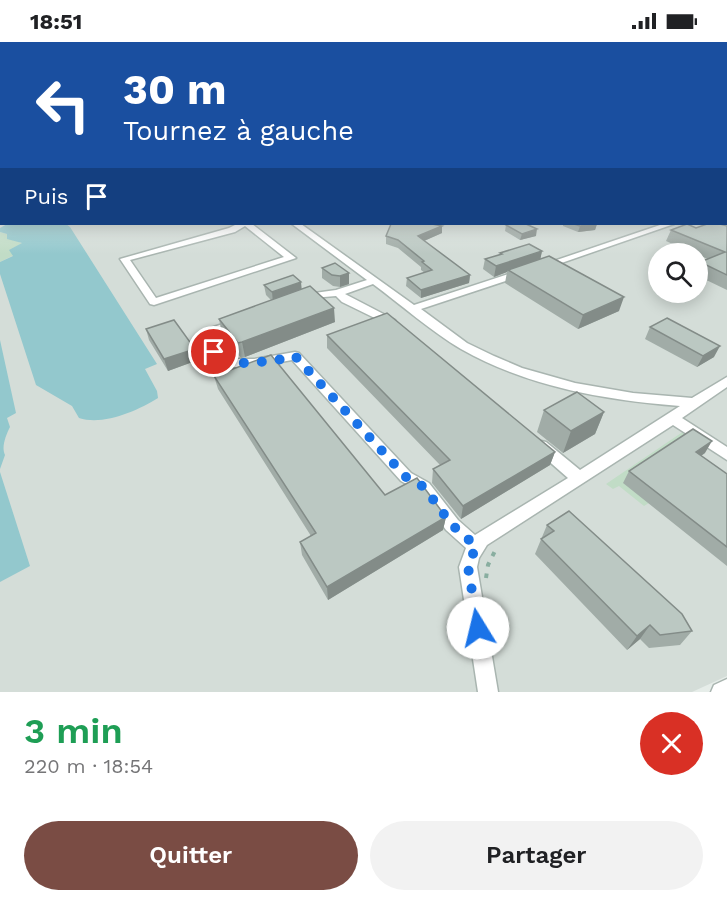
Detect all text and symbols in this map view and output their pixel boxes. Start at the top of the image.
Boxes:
text: 18:51 [30,9,82,34]
text: 30 m [123,65,227,114]
icon: left [24,66,102,144]
text: Tournez à gauche [123,115,354,147]
icon: arrive [80,180,113,213]
text: Puis [24,184,68,209]
map controls [648,243,708,303]
button: search [648,243,708,303]
pin [188,326,239,377]
icon: arrive [197,335,230,368]
position arrow [446,596,510,660]
text: 3 min [24,710,123,752]
button: close [640,712,703,775]
text: 220 m · 18:54 [24,754,153,778]
button: Quitter [24,821,358,890]
button: Partager [370,821,703,890]

